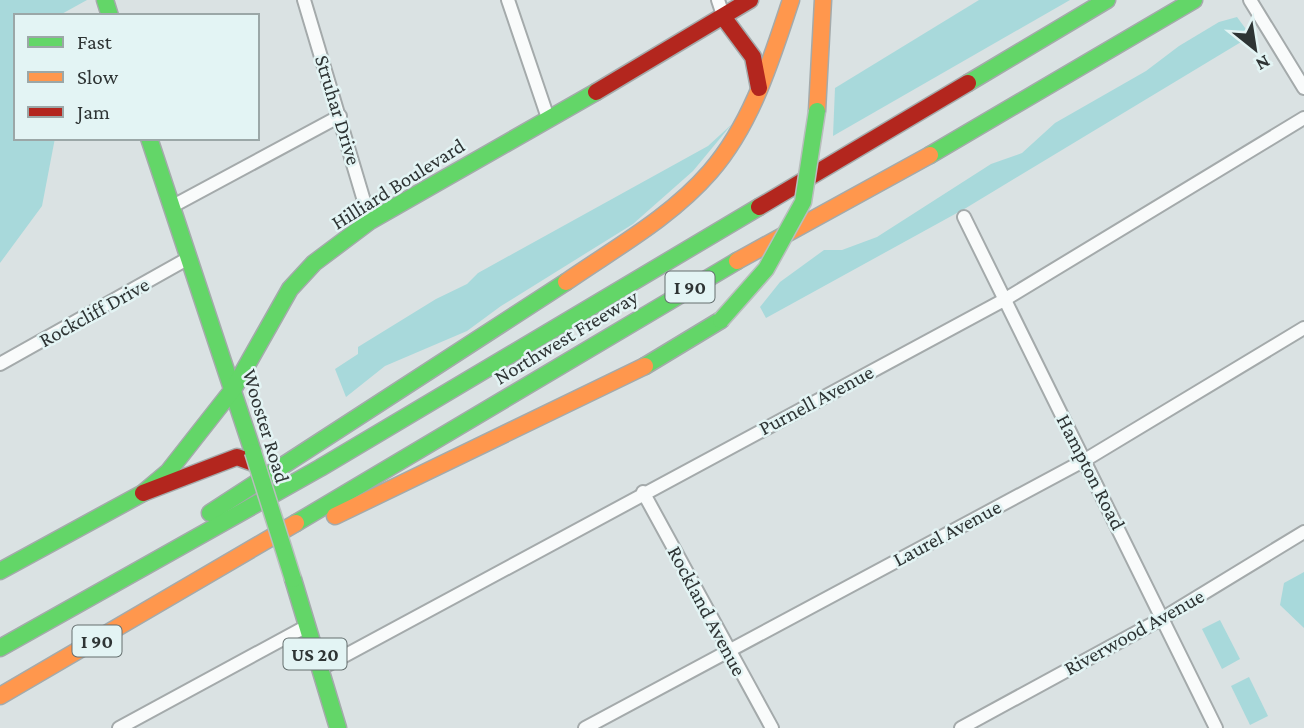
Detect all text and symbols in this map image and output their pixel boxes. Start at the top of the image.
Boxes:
legend [14,14,259,140]
north arrow [1220,14,1290,84]
text: Fast [77,30,113,54]
text: N [1252,51,1274,76]
street label: Struhar Drive [310,52,366,168]
text: Slow [77,65,119,89]
text: Jam [75,100,110,124]
street label: Hilliard Boulevard [327,133,469,235]
street label: Rockcliff Drive [35,272,153,352]
road number: I 90 [666,272,714,302]
street label: Northwest Freeway [490,284,643,389]
street label: Purnell Avenue [755,360,877,440]
street label: Wooster Road [237,366,295,486]
street label: Hampton Road [1052,410,1130,534]
street label: Laurel Avenue [889,494,1005,572]
street label: Rockland Avenue [663,542,751,680]
street label: Riverwood Avenue [1060,584,1208,680]
road number: I 90 [72,626,122,656]
road number: US 20 [284,638,346,670]

